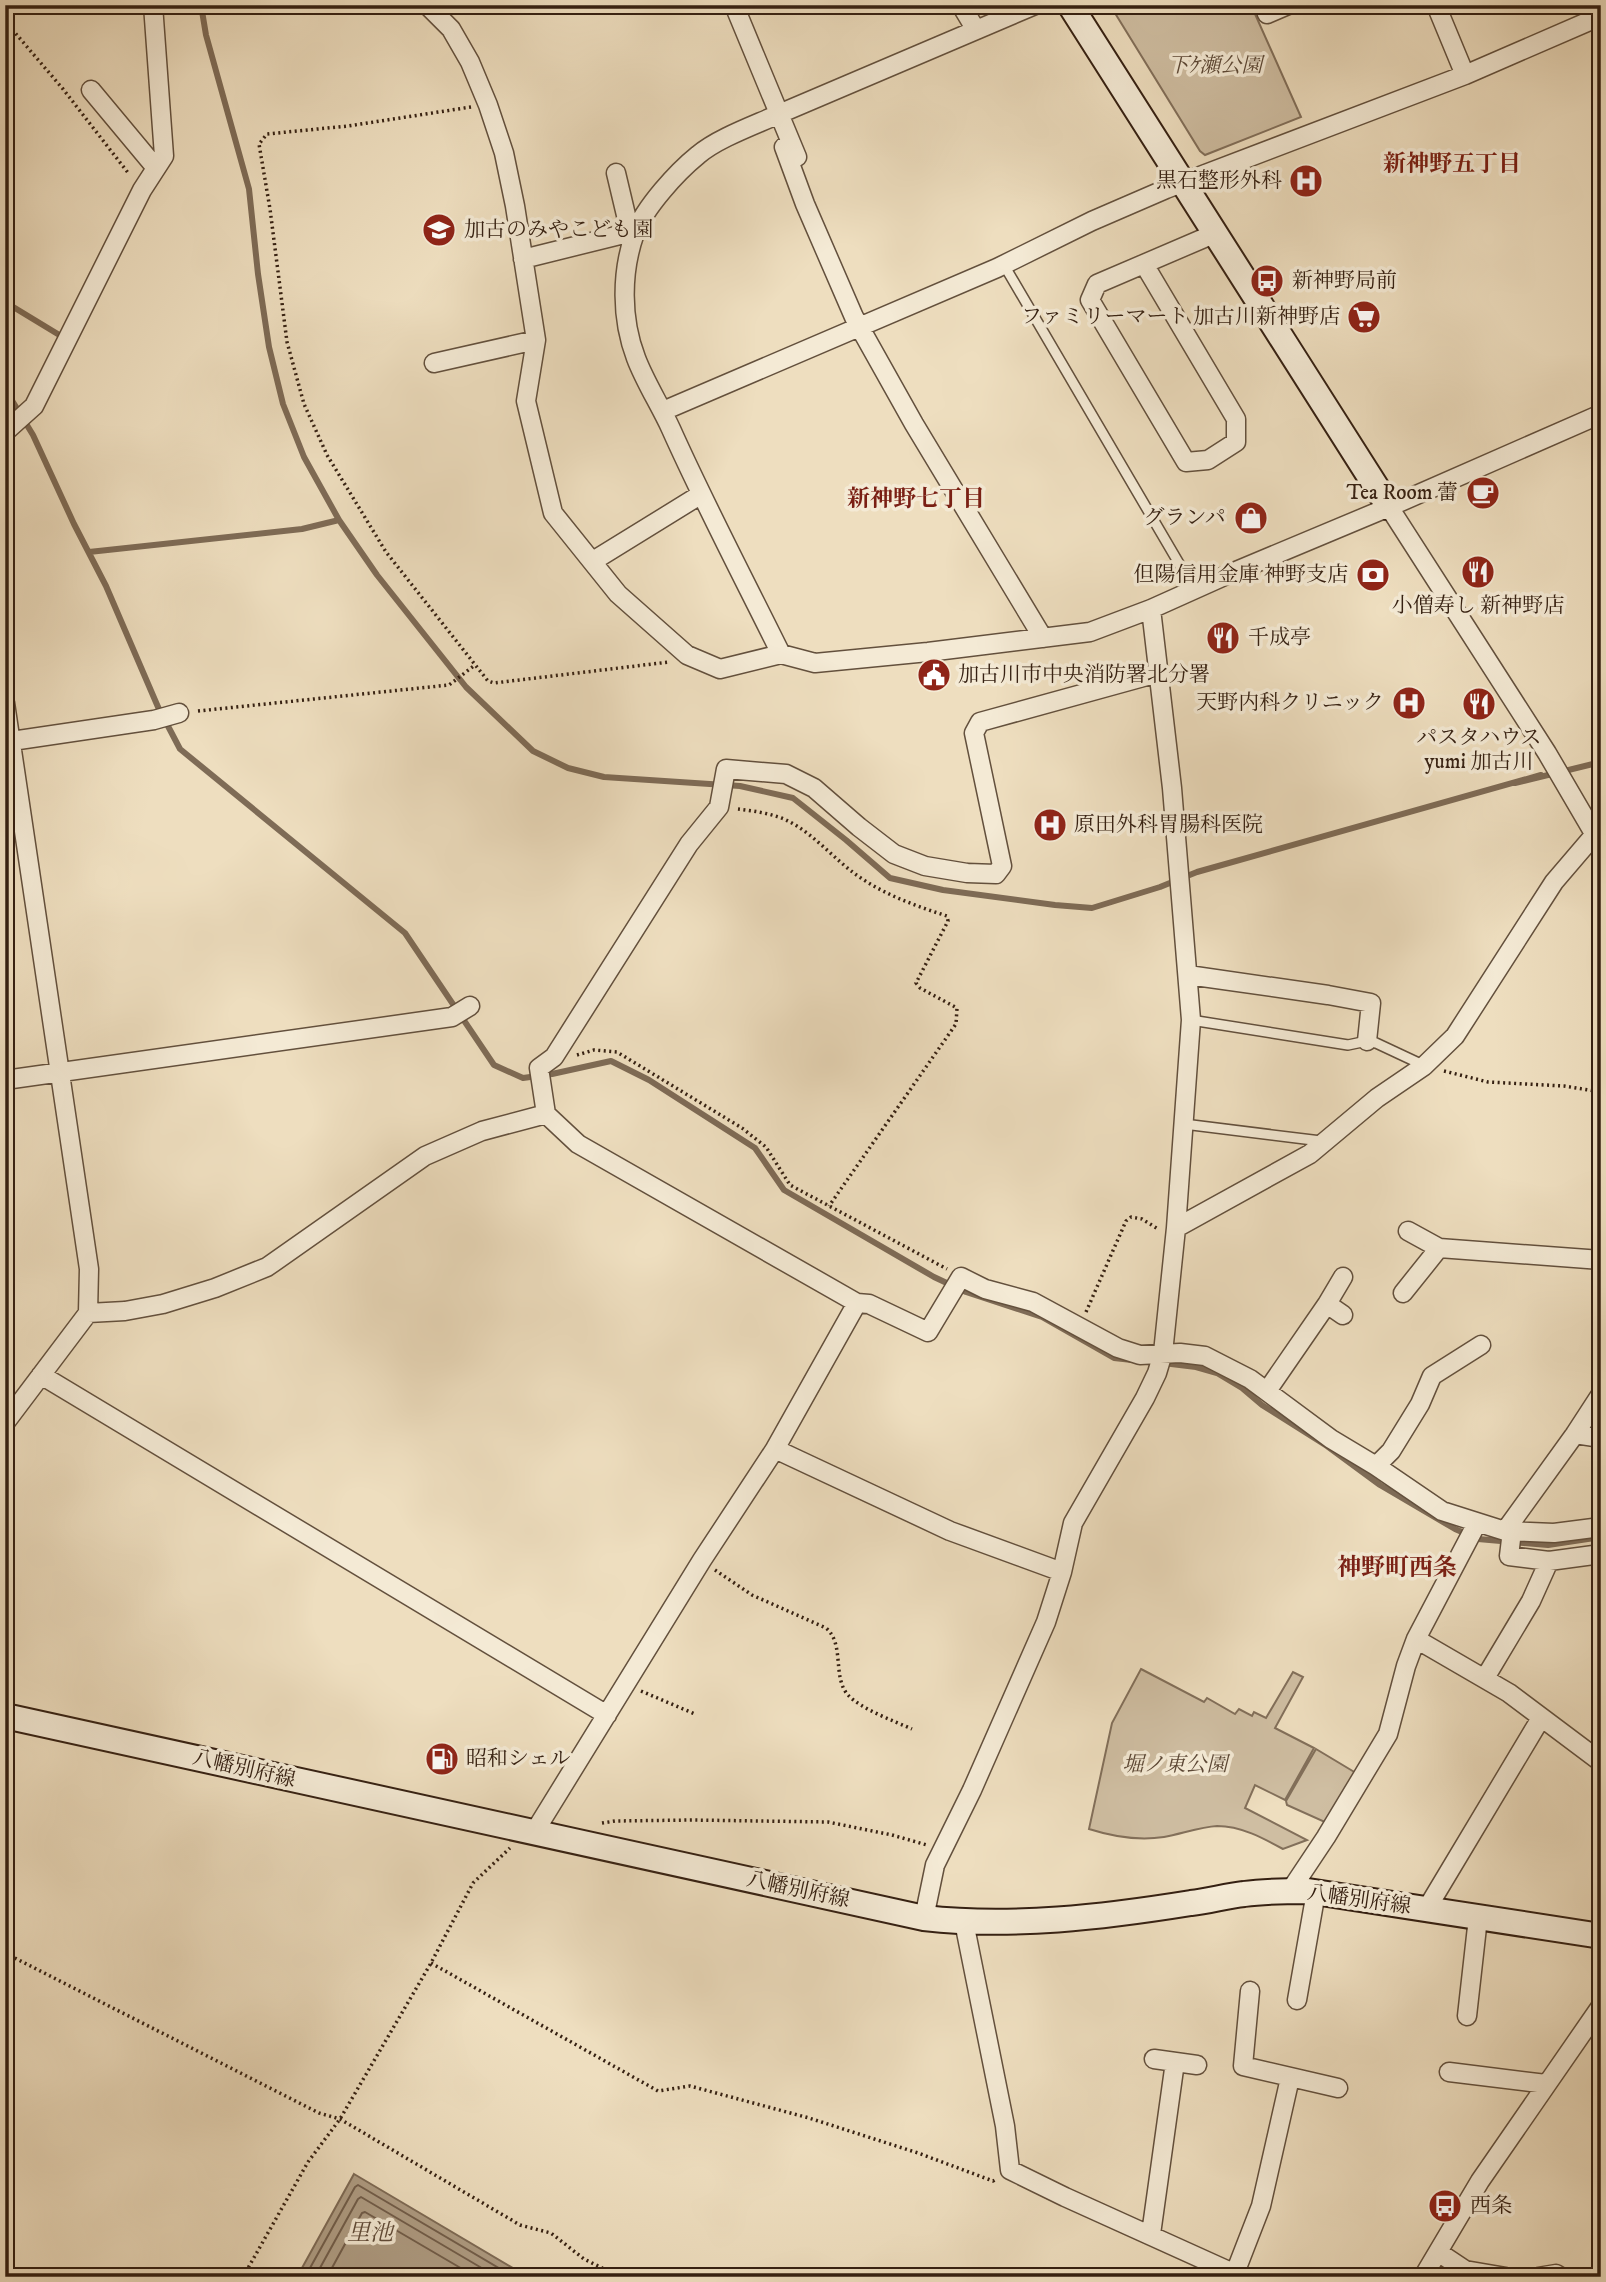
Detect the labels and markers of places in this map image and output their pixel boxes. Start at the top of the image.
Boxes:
hospital icon: 黒石整形外科 [1287,162,1325,200]
place label: 黒石整形外科 [1156,168,1282,194]
school or university icon: 加古のみやこども園 [420,211,458,249]
place label: 加古のみやこども園 [464,217,653,243]
bus stop icon: 新神野局前 [1248,262,1286,300]
place label: 新神野局前 [1292,268,1397,294]
supermarket icon: ファミリーマート 加古川新神野店 [1345,298,1383,336]
place label: ファミリーマート 加古川新神野店 [1021,304,1340,330]
cafe icon: Tea Room 蕾 [1464,474,1502,512]
place label: Tea Room 蕾 [1347,480,1458,506]
shop icon: グランパ [1232,499,1270,537]
place label: グランパ [1143,505,1226,531]
restaurant icon: 小僧寿し 新神野店 [1459,553,1497,591]
bank icon: 但陽信用金庫 神野支店 [1354,556,1392,594]
place label: 但陽信用金庫 神野支店 [1133,562,1348,588]
place label: 小僧寿し 新神野店 [1392,593,1564,619]
restaurant icon: 千成亭 [1204,619,1242,657]
place label: 千成亭 [1248,625,1311,651]
public building icon: 加古川市中央消防署北分署 [915,656,953,694]
place label: 加古川市中央消防署北分署 [958,662,1210,688]
hospital icon: 天野内科クリニック [1390,684,1428,722]
restaurant icon: パスタハウス yumi 加古川 [1460,685,1498,723]
place label: 天野内科クリニック [1196,690,1384,716]
place label: パスタハウス yumi 加古川 [1416,725,1542,775]
hospital icon: 原田外科胃腸科医院 [1031,806,1069,844]
place label: 原田外科胃腸科医院 [1074,812,1263,838]
fuel station icon: 昭和シェル [423,1740,461,1778]
place label: 昭和シェル [466,1746,571,1772]
bus stop icon: 西条 [1426,2187,1464,2225]
place label: 西条 [1470,2193,1512,2219]

